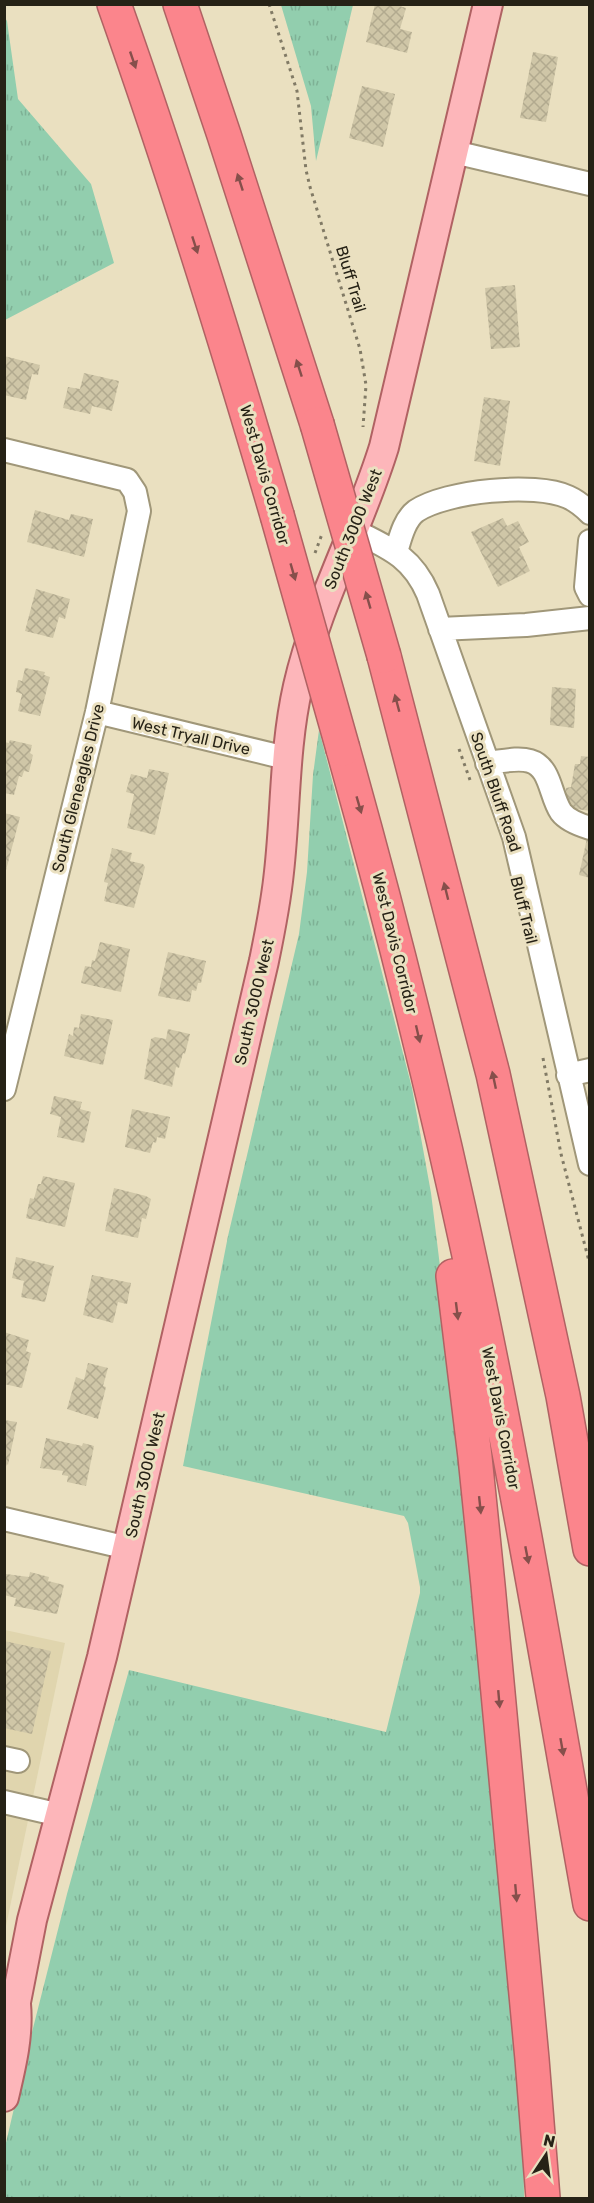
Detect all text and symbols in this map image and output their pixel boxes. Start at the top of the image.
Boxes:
one-way arrow [128,51,138,69]
one-way arrow [234,173,244,191]
one-way arrow [191,236,200,254]
street label: Bluff Trail [332,243,370,315]
one-way arrow [294,359,303,377]
street label: West Davis Corridor [236,403,294,547]
street label: South 3000 West [320,466,386,592]
one-way arrow [289,563,298,581]
one-way arrow [363,590,372,608]
one-way arrow [391,693,401,712]
street label: South Gleneagles Drive [48,702,108,874]
street label: West Tryall Drive [130,713,252,759]
street label: South Bluff Road [467,730,525,854]
one-way arrow [354,796,364,814]
street label: West Davis Corridor [368,870,422,1016]
street label: Bluff Trail [506,874,542,946]
one-way arrow [441,882,451,900]
street label: South 3000 West [230,937,278,1067]
one-way arrow [413,1025,423,1044]
one-way arrow [489,1070,498,1089]
one-way arrow [453,1302,462,1321]
street label: West Davis Corridor [478,1345,524,1491]
street label: South 3000 West [121,1410,169,1540]
one-way arrow [475,1495,485,1514]
one-way arrow [523,1546,532,1565]
one-way arrow [494,1689,504,1708]
one-way arrow [558,1738,567,1757]
one-way arrow [511,1883,521,1902]
north arrow [516,2125,576,2185]
text: N [542,2130,557,2151]

